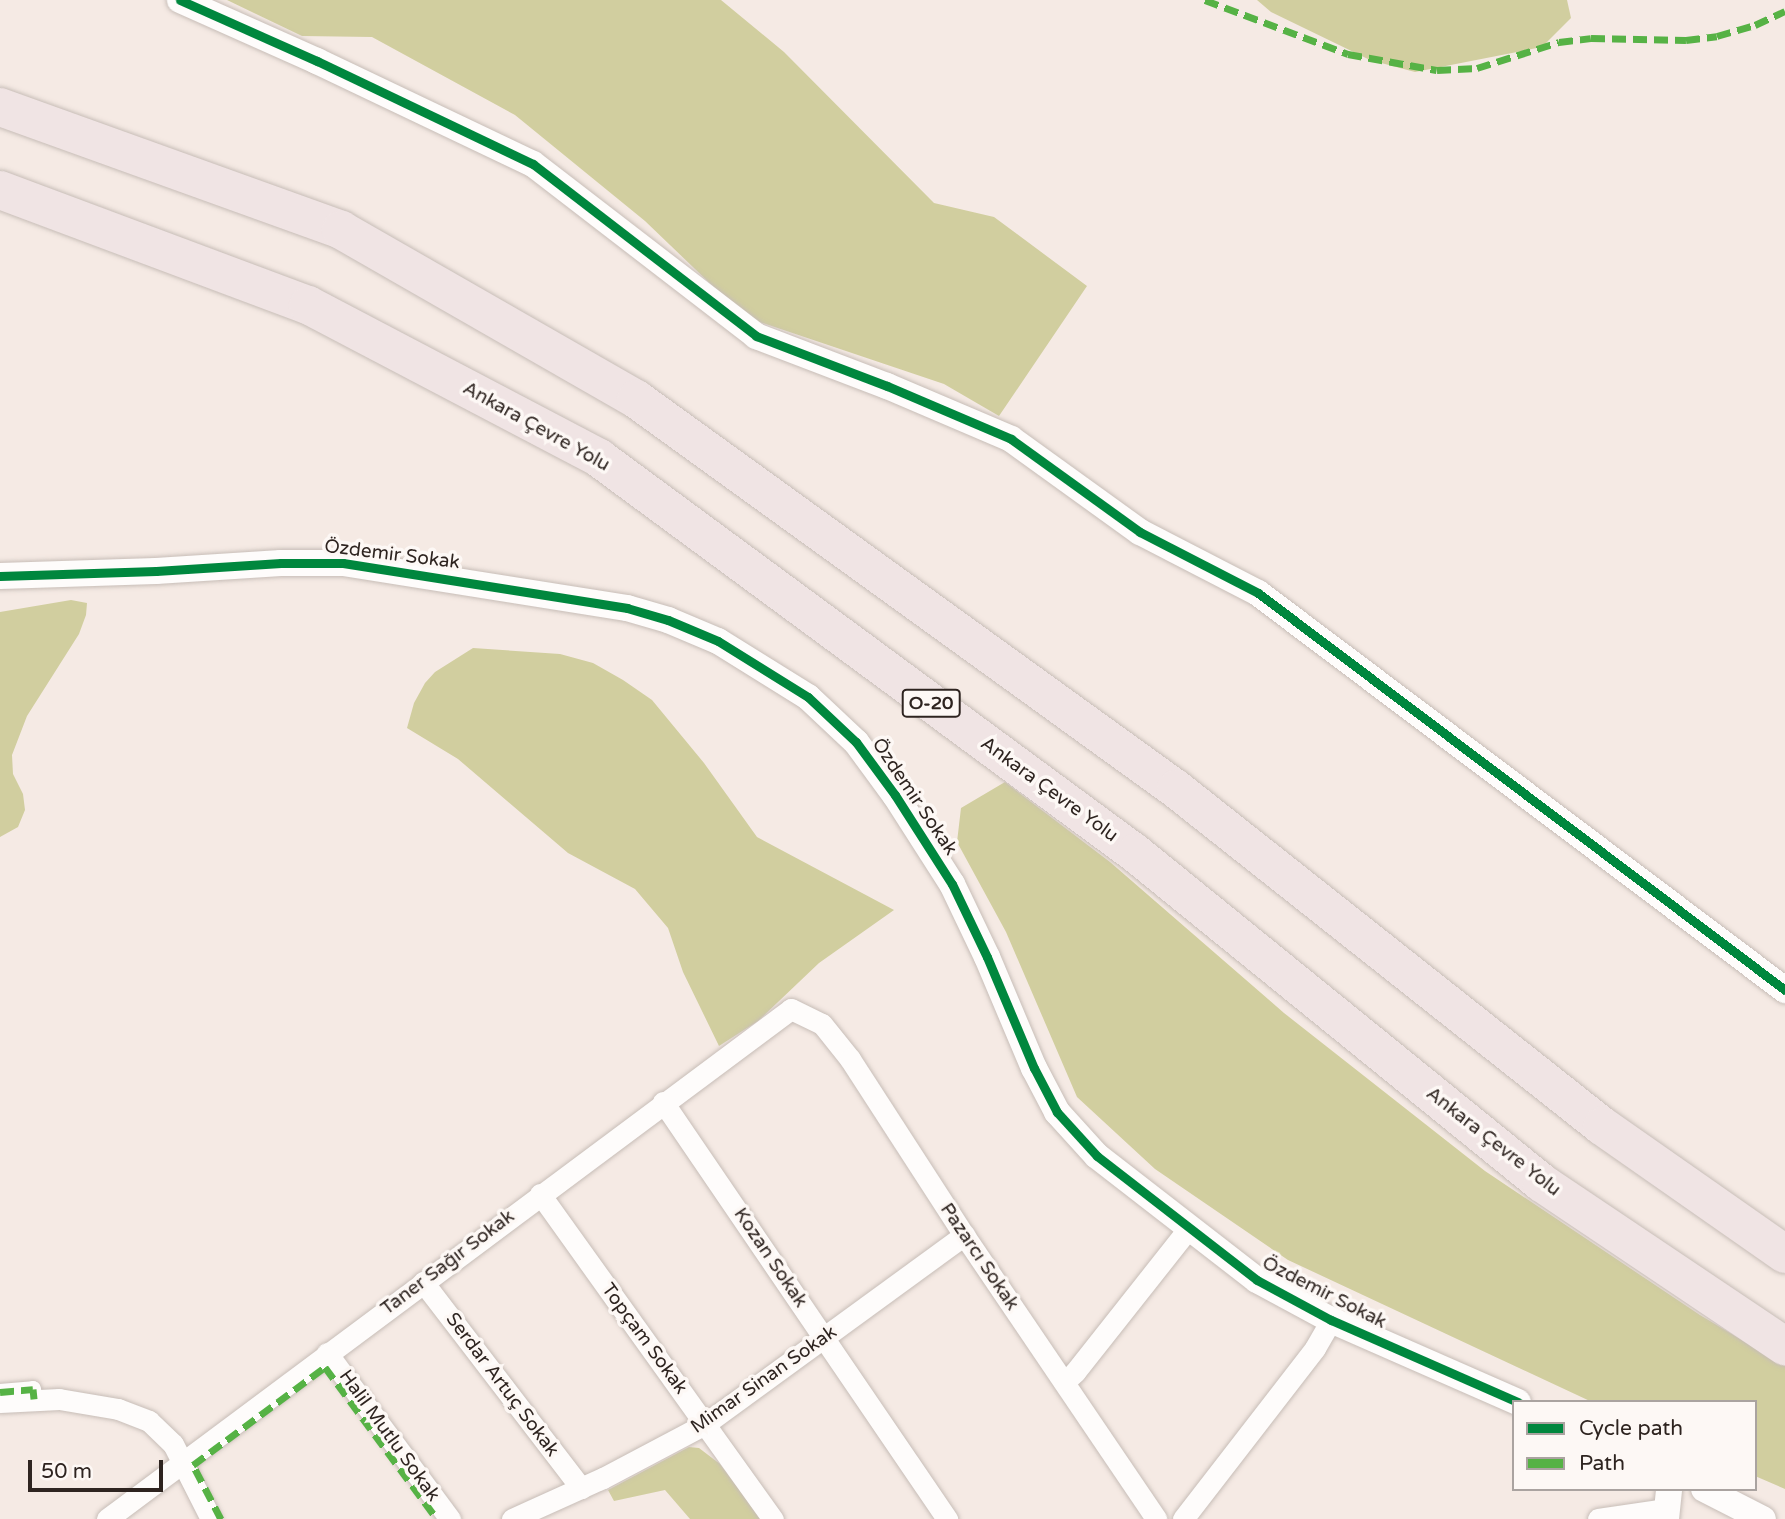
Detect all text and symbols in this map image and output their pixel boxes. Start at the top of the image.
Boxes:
street label: Ankara Çevre Yolu [459,377,613,477]
street label: Özdemir Sokak [323,535,461,575]
road number: O-20 [901,688,961,718]
street label: Ankara Çevre Yolu [976,733,1122,847]
street label: Özdemir Sokak [866,734,962,860]
street label: Ankara Çevre Yolu [1421,1082,1565,1202]
street label: Pazarcı Sokak [935,1199,1023,1315]
street label: Kozan Sokak [728,1204,812,1312]
street label: Taner Sağır Sokak [377,1205,519,1321]
street label: Özdemir Sokak [1258,1252,1390,1334]
street label: Topçam Sokak [596,1279,692,1399]
street label: Serdar Artuç Sokak [441,1309,563,1461]
street label: Mimar Sinan Sokak [687,1321,841,1439]
street label: Halil Mutlu Sokak [334,1366,444,1506]
legend [1512,1400,1757,1491]
text: Cycle path [1579,1416,1683,1441]
scale bar [32,1446,166,1490]
text: Path [1579,1451,1625,1476]
text: 50 m [41,1459,92,1484]

